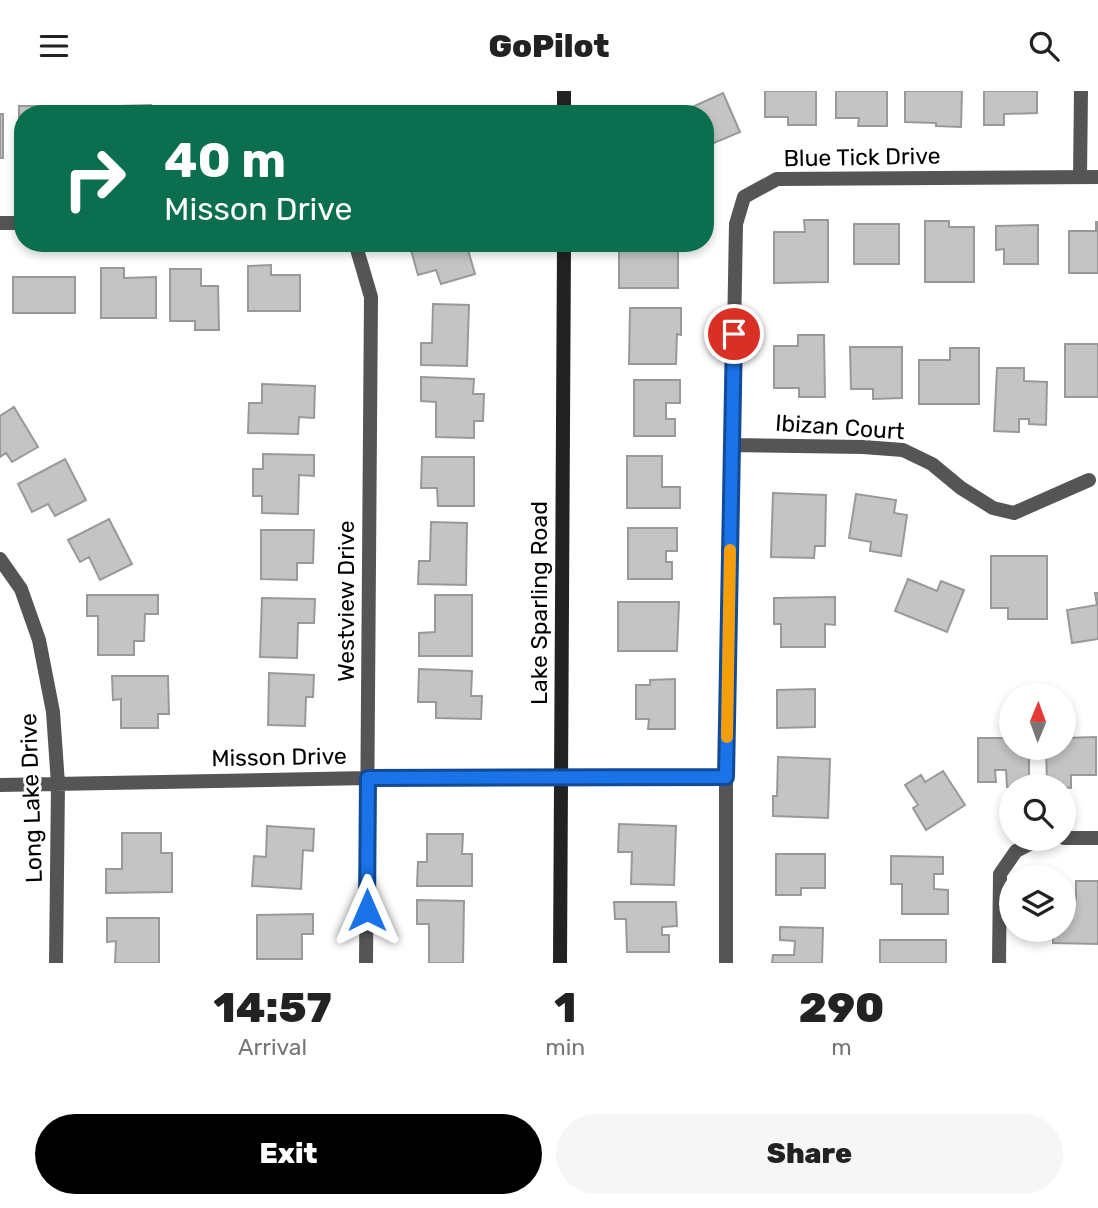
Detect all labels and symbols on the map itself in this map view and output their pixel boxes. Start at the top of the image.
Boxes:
street label: Blue Tick Drive [783,142,941,172]
pin [704,304,764,364]
street label: Ibizan Court [774,409,906,445]
street label: Lake Sparling Road [525,501,553,705]
street label: Westview Drive [332,520,360,682]
north arrow [999,683,1076,759]
street label: Long Lake Drive [14,713,48,883]
street label: Misson Drive [211,742,347,772]
position arrow [330,873,404,947]

